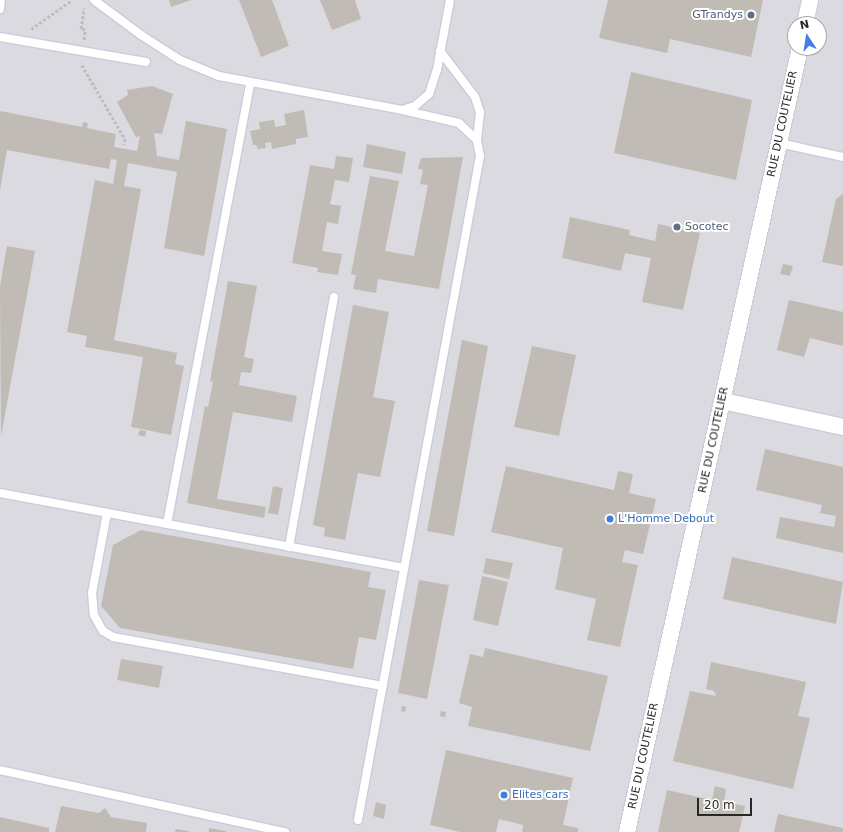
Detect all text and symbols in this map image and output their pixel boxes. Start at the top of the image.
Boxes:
place label: GTrandys [692,8,743,22]
marker: GTrandys [746,10,756,20]
north arrow [787,16,827,56]
text: N [799,17,810,32]
street label: RUE DU COUTELIER [765,70,801,178]
place label: Socotec [685,220,729,234]
marker: Socotec [672,222,682,232]
street label: RUE DU COUTELIER [696,386,732,494]
place label: L'Homme Debout [618,512,714,526]
marker: L'Homme Debout [605,514,615,524]
street label: RUE DU COUTELIER [626,702,662,810]
place label: Elites cars [512,788,568,802]
marker: Elites cars [499,790,509,800]
scale bar [699,790,754,816]
text: 20 m [704,798,735,812]

